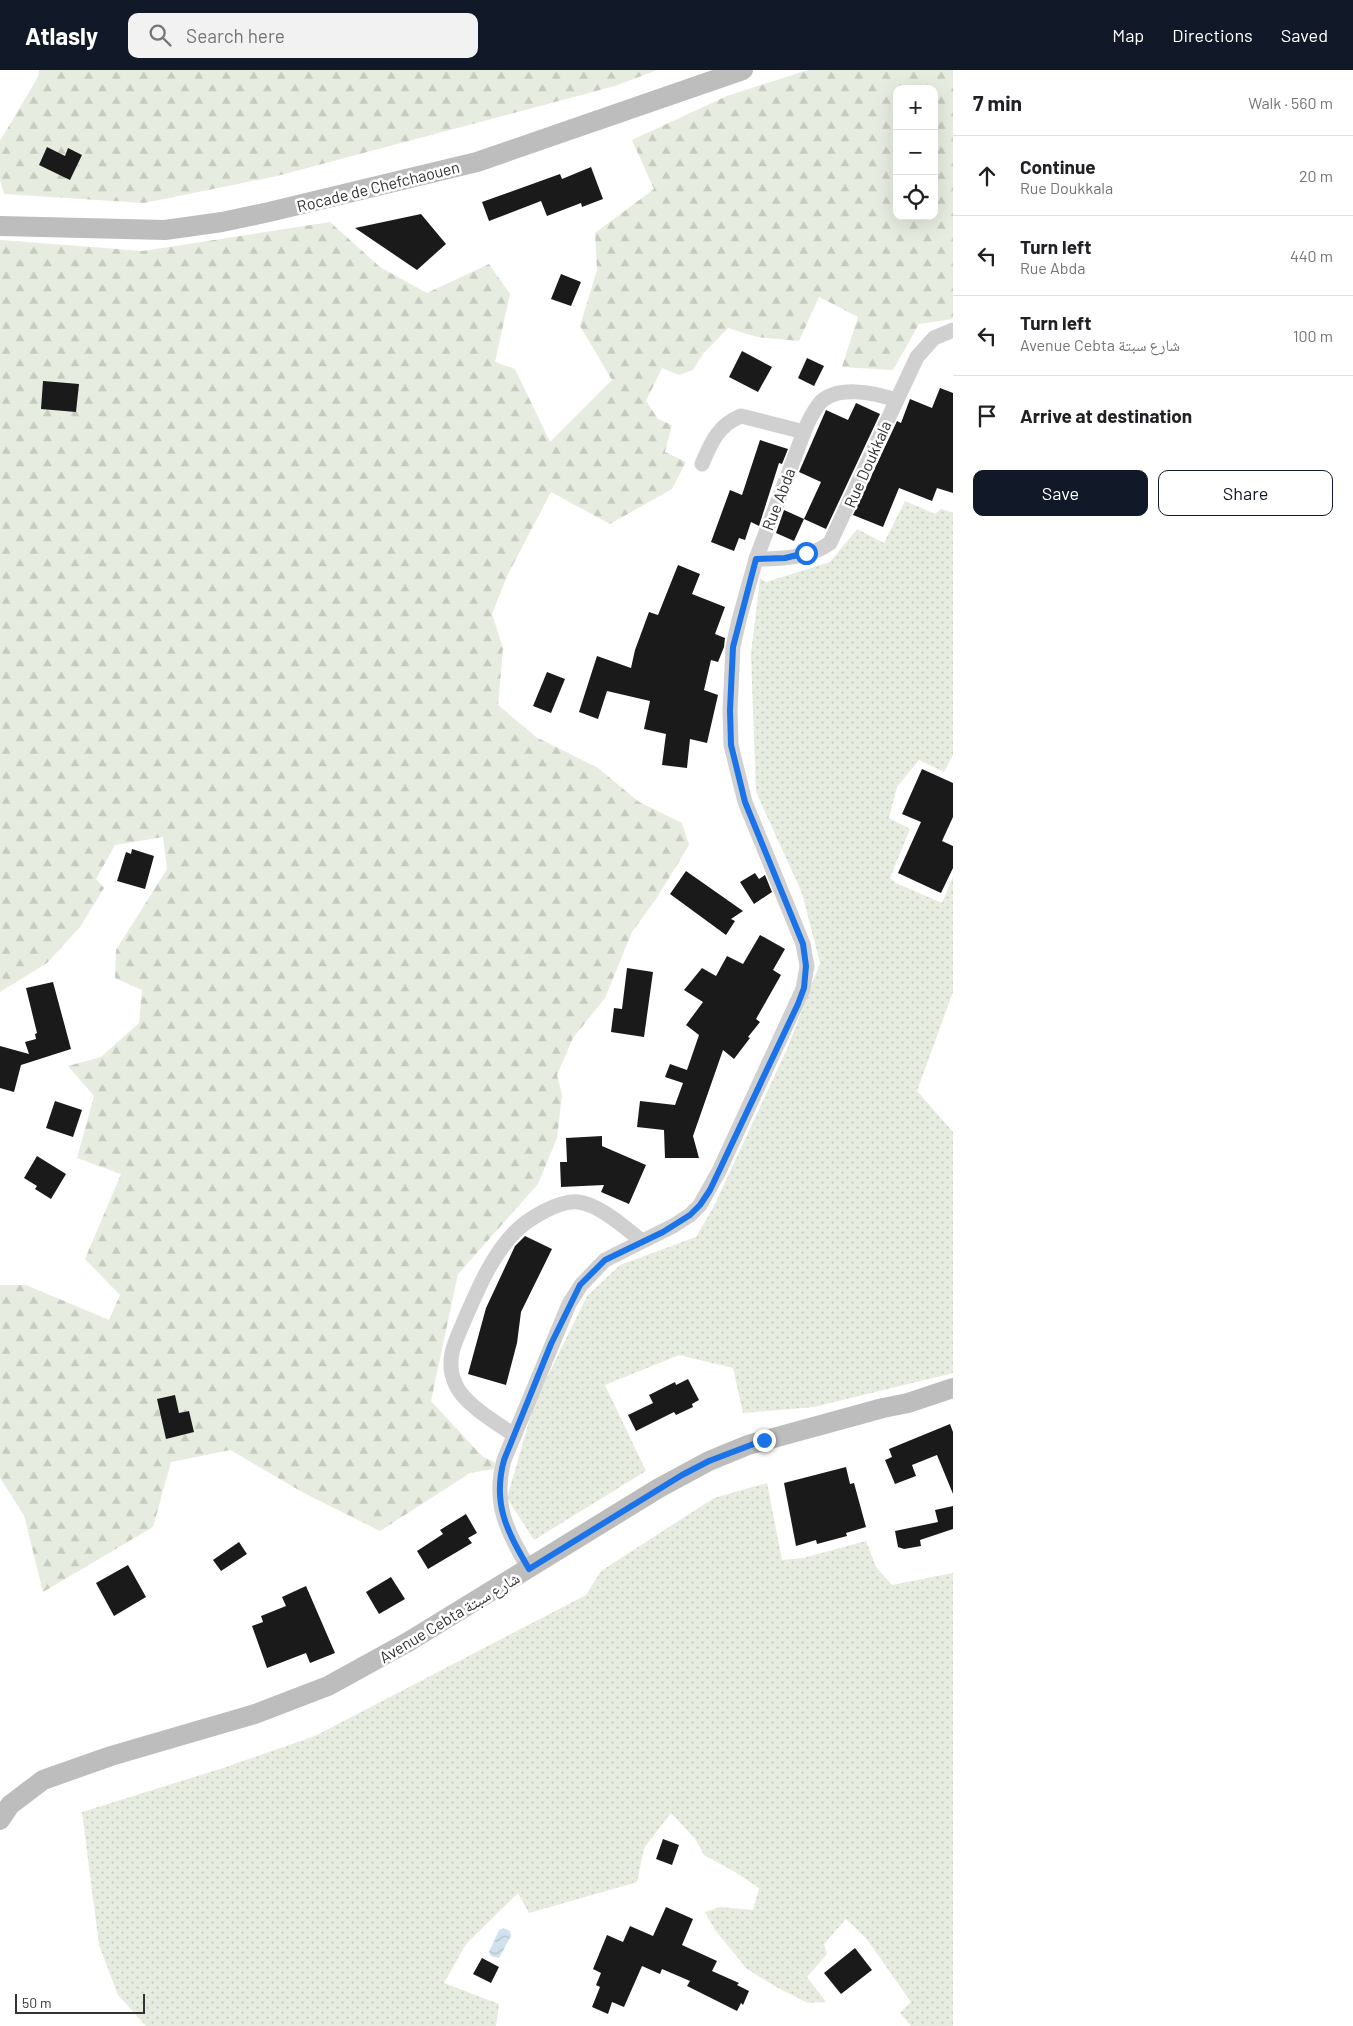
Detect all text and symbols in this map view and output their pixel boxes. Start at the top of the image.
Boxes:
search box [128,13,478,58]
text: Atlasly [25,21,98,50]
icon: search [146,21,174,49]
text: Search here [186,24,285,47]
text: Map [1112,24,1144,46]
text: Directions [1172,24,1253,46]
text: Saved [1281,24,1328,46]
map controls [893,85,938,220]
button: + [893,85,938,130]
text: 7 min [973,90,1022,115]
text: Walk · 560 m [1248,93,1333,112]
button: − [893,130,938,175]
text: Continue [1020,155,1096,178]
street label: Rocade de Chefchaouen [295,157,461,215]
icon: ahead [973,162,1001,190]
text: 20 m [1299,166,1333,185]
button: locate [893,175,938,220]
text: Rue Doukkala [1020,178,1113,197]
text: Turn left [1020,235,1091,258]
icon: left [973,242,1001,270]
text: 440 m [1290,246,1333,265]
text: Rue Abda [1020,258,1085,277]
text: Turn left [1020,311,1091,334]
icon: left [973,322,1001,350]
text: 100 m [1293,326,1333,345]
text: Avenue Cebta شارع سبتة [1020,335,1180,354]
icon: arrive [973,402,1001,430]
text: Arrive at destination [1020,404,1192,427]
street label: Rue Doukkala [839,418,895,510]
street label: Rue Abda [757,465,799,533]
button: Save [973,470,1148,516]
button: Share [1158,470,1333,516]
route start [795,542,818,565]
route end [753,1429,776,1452]
street label: Avenue Cebta شارع سبتة [376,1568,524,1668]
scale bar [15,1991,145,2014]
text: 50 m [22,1994,51,2011]

